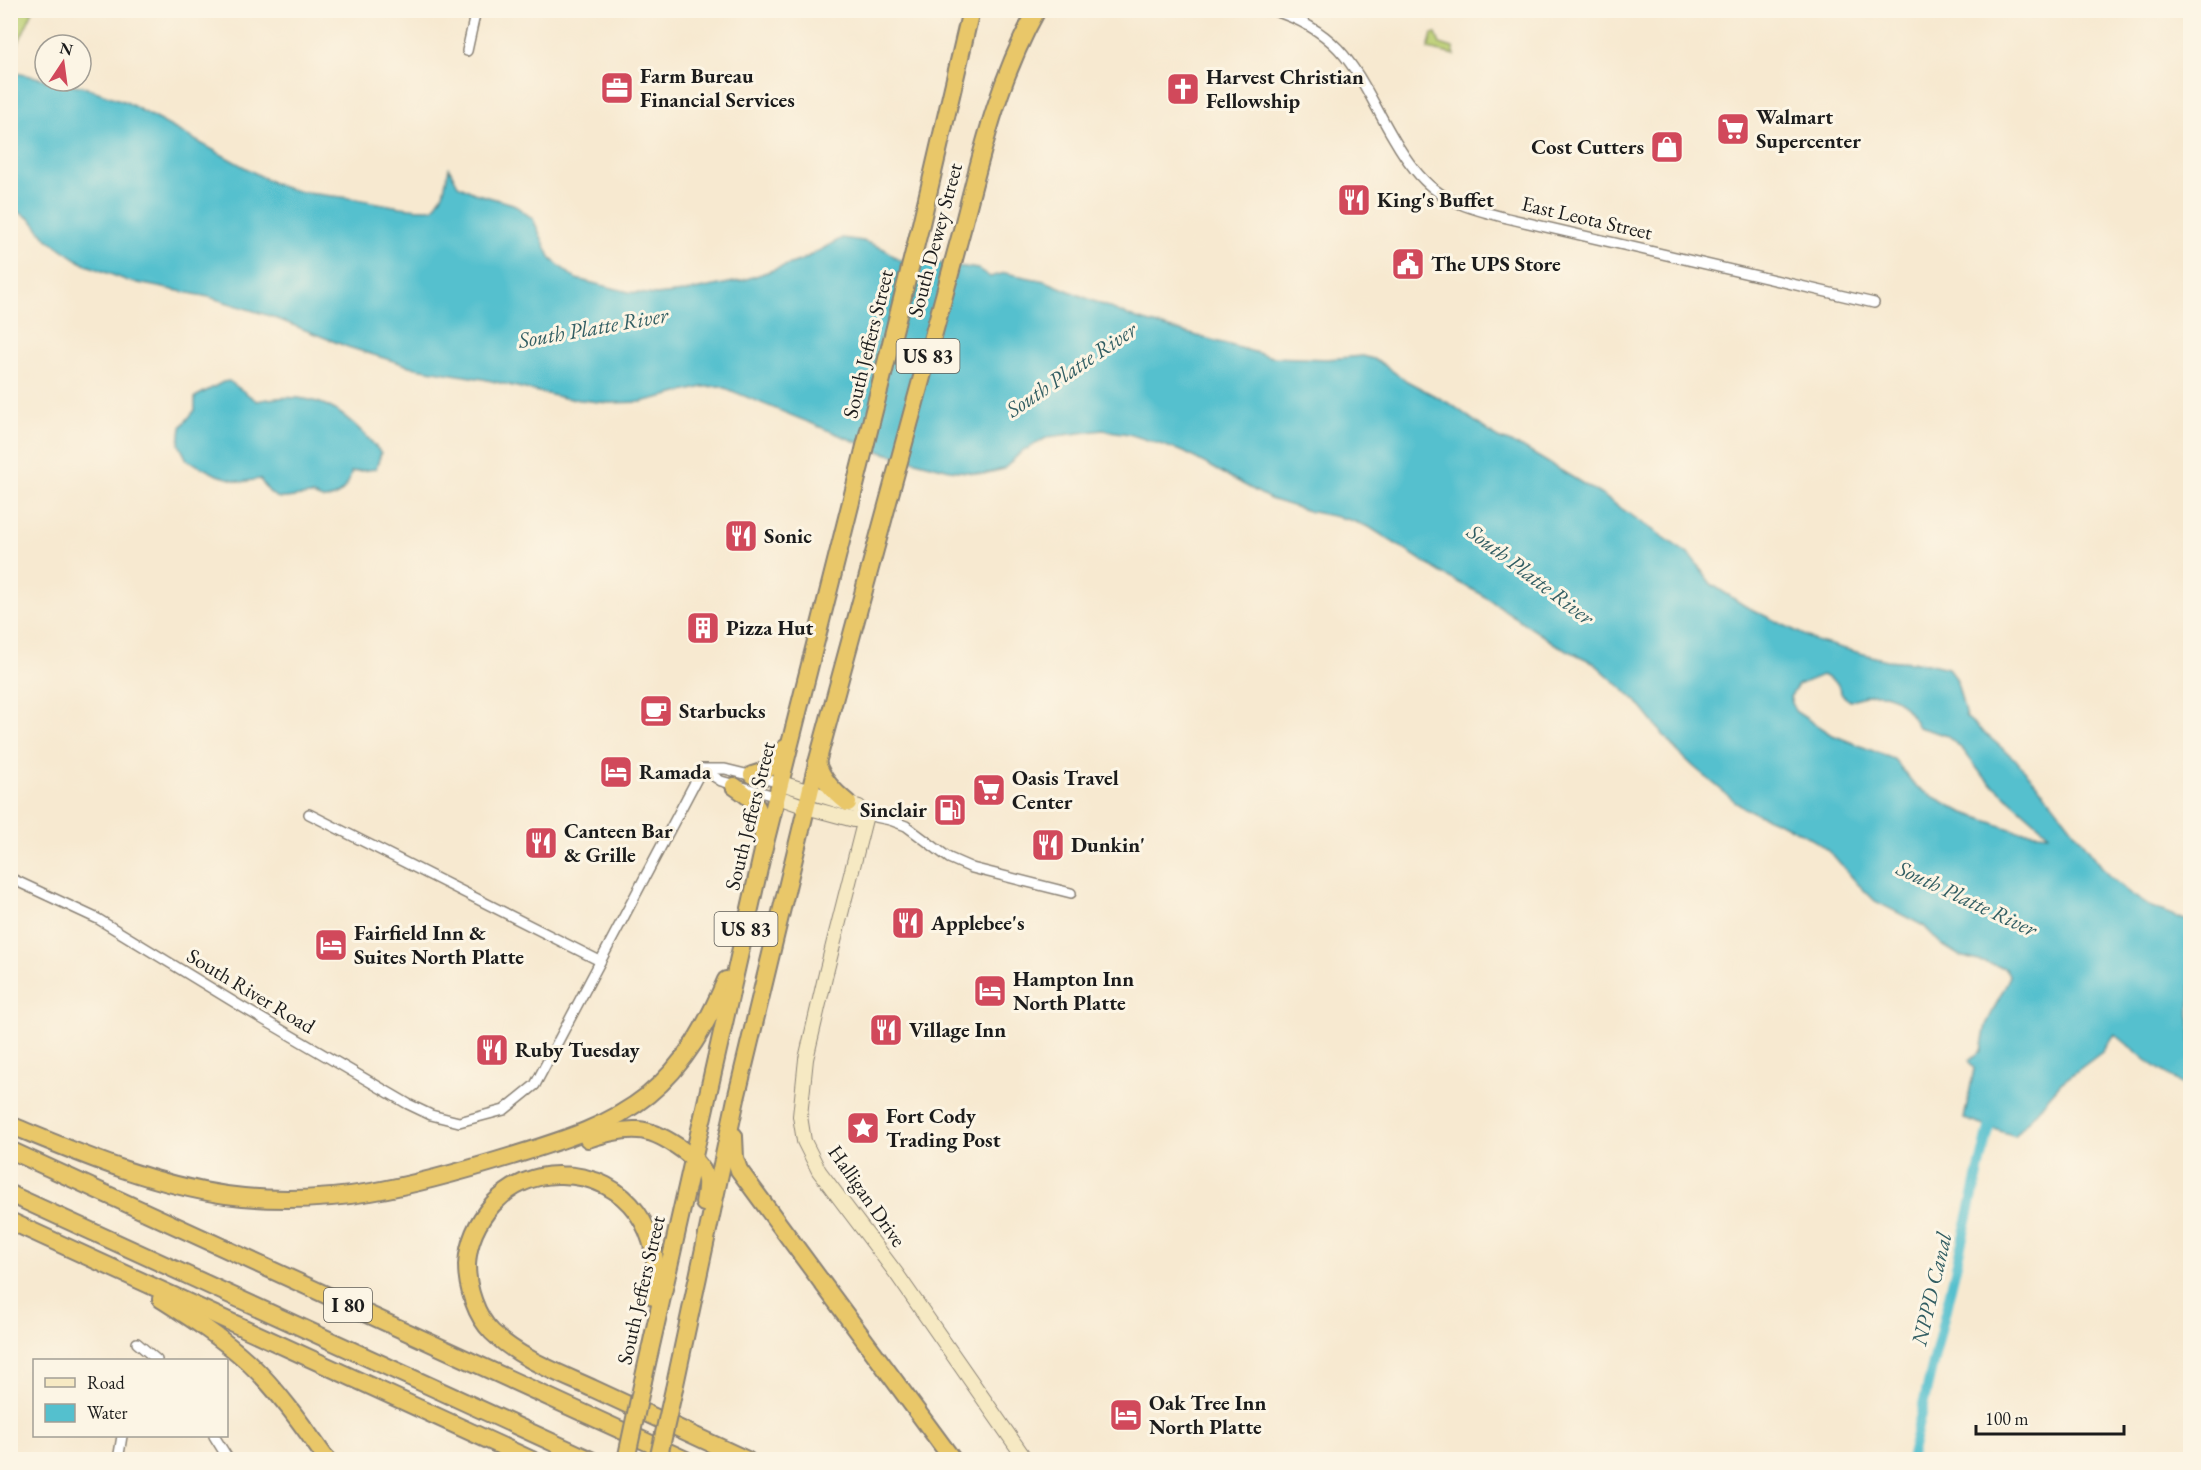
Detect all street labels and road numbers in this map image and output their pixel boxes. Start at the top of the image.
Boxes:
street label: South Dewey Street [901,159,968,320]
street label: East Leota Street [1519,189,1655,246]
street label: South Jeffers Street [836,266,899,421]
road number: US 83 [896,339,960,373]
street label: South Jeffers Street [718,738,781,893]
road number: US 83 [714,912,777,946]
street label: South River Road [182,942,321,1040]
street label: Halligan Drive [822,1140,912,1252]
street label: South Jeffers Street [610,1212,671,1367]
road number: I 80 [324,1288,372,1322]

